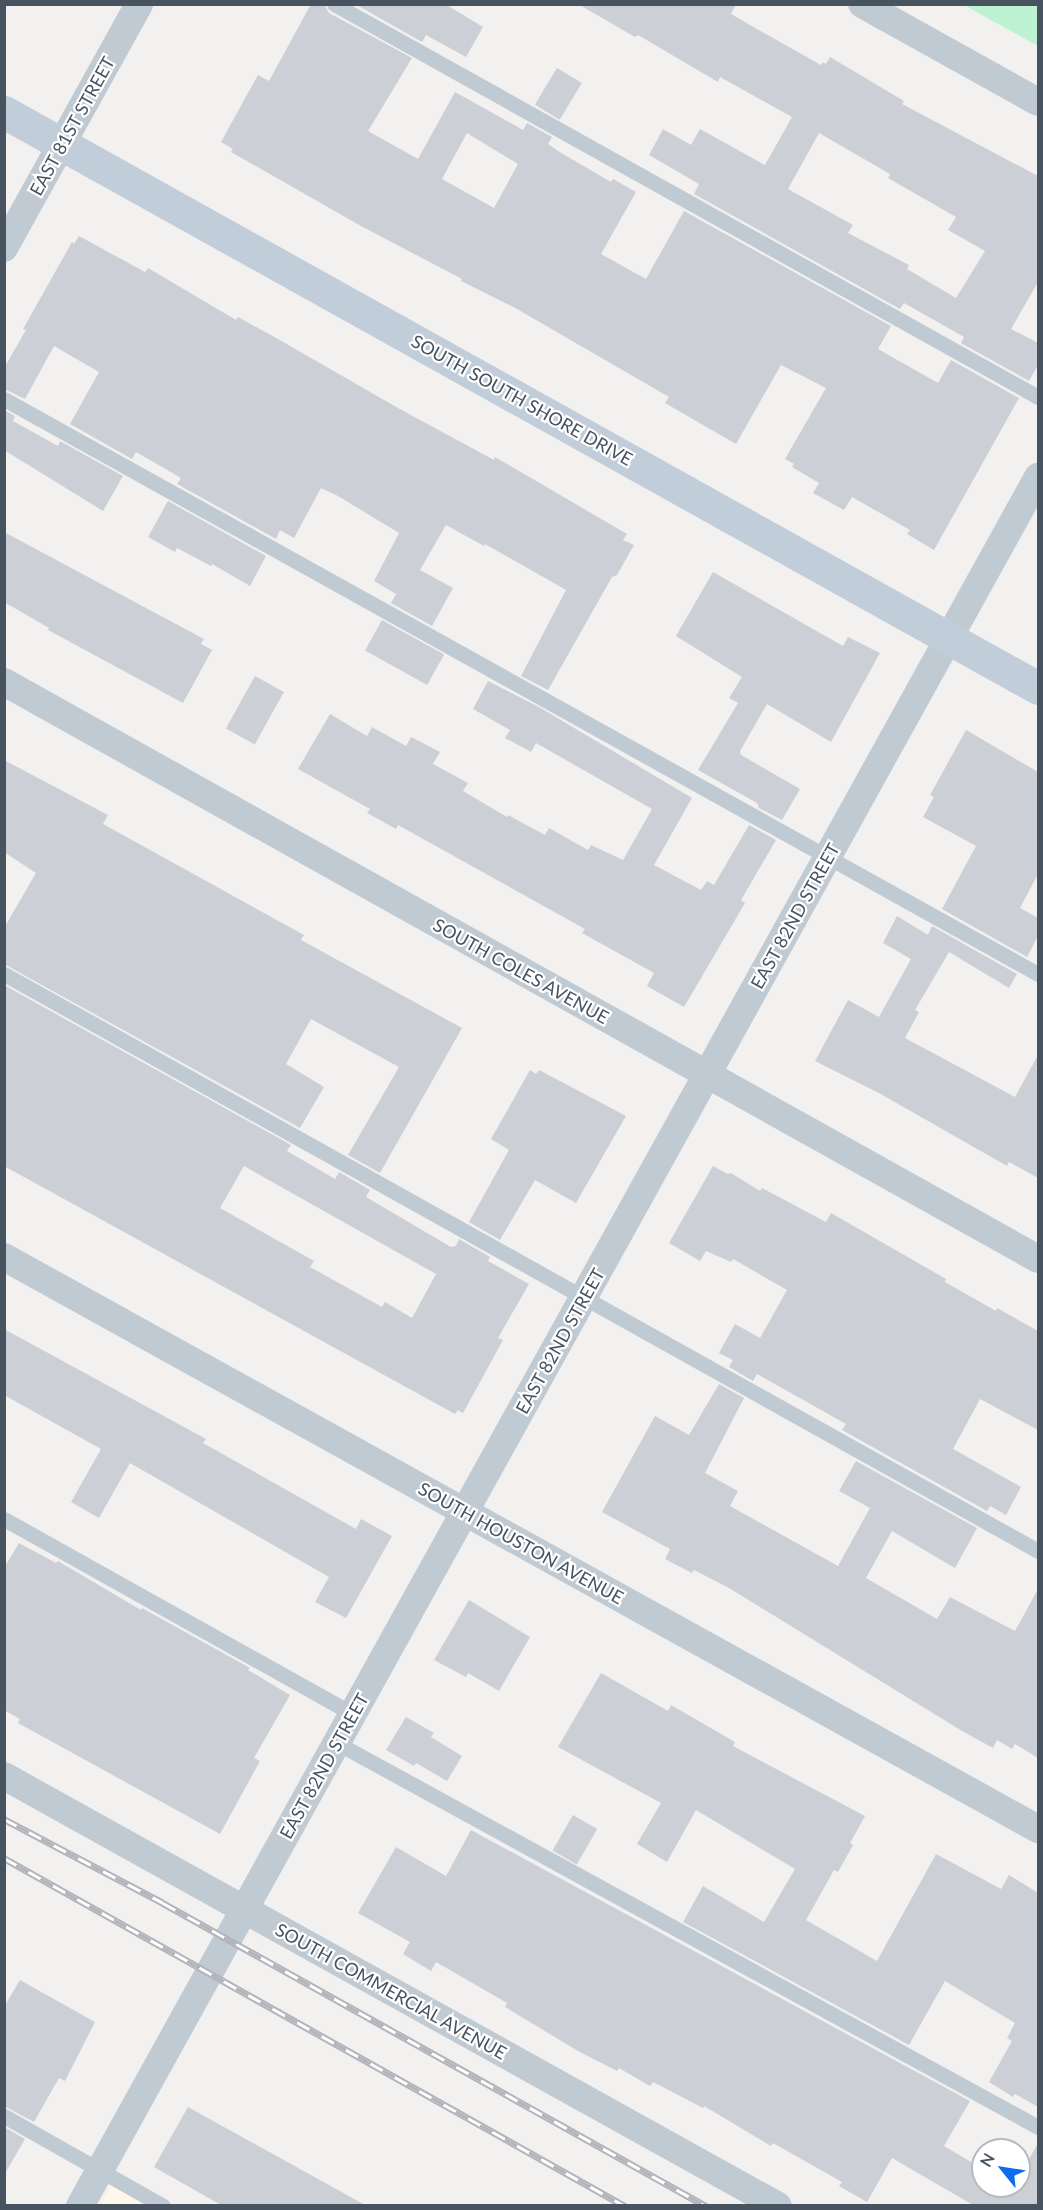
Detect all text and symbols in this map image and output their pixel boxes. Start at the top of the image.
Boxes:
street label: EAST 81ST STREET [25,52,119,200]
street label: SOUTH SOUTH SHORE DRIVE [408,330,636,470]
street label: EAST 82ND STREET [746,839,844,993]
street label: SOUTH COLES AVENUE [429,914,613,1028]
street label: EAST 82ND STREET [511,1264,609,1418]
street label: SOUTH HOUSTON AVENUE [415,1477,627,1609]
street label: EAST 82ND STREET [275,1689,373,1843]
street label: SOUTH COMMERCIAL AVENUE [271,1918,511,2064]
north arrow [971,2138,1031,2198]
text: N [975,2150,998,2170]

